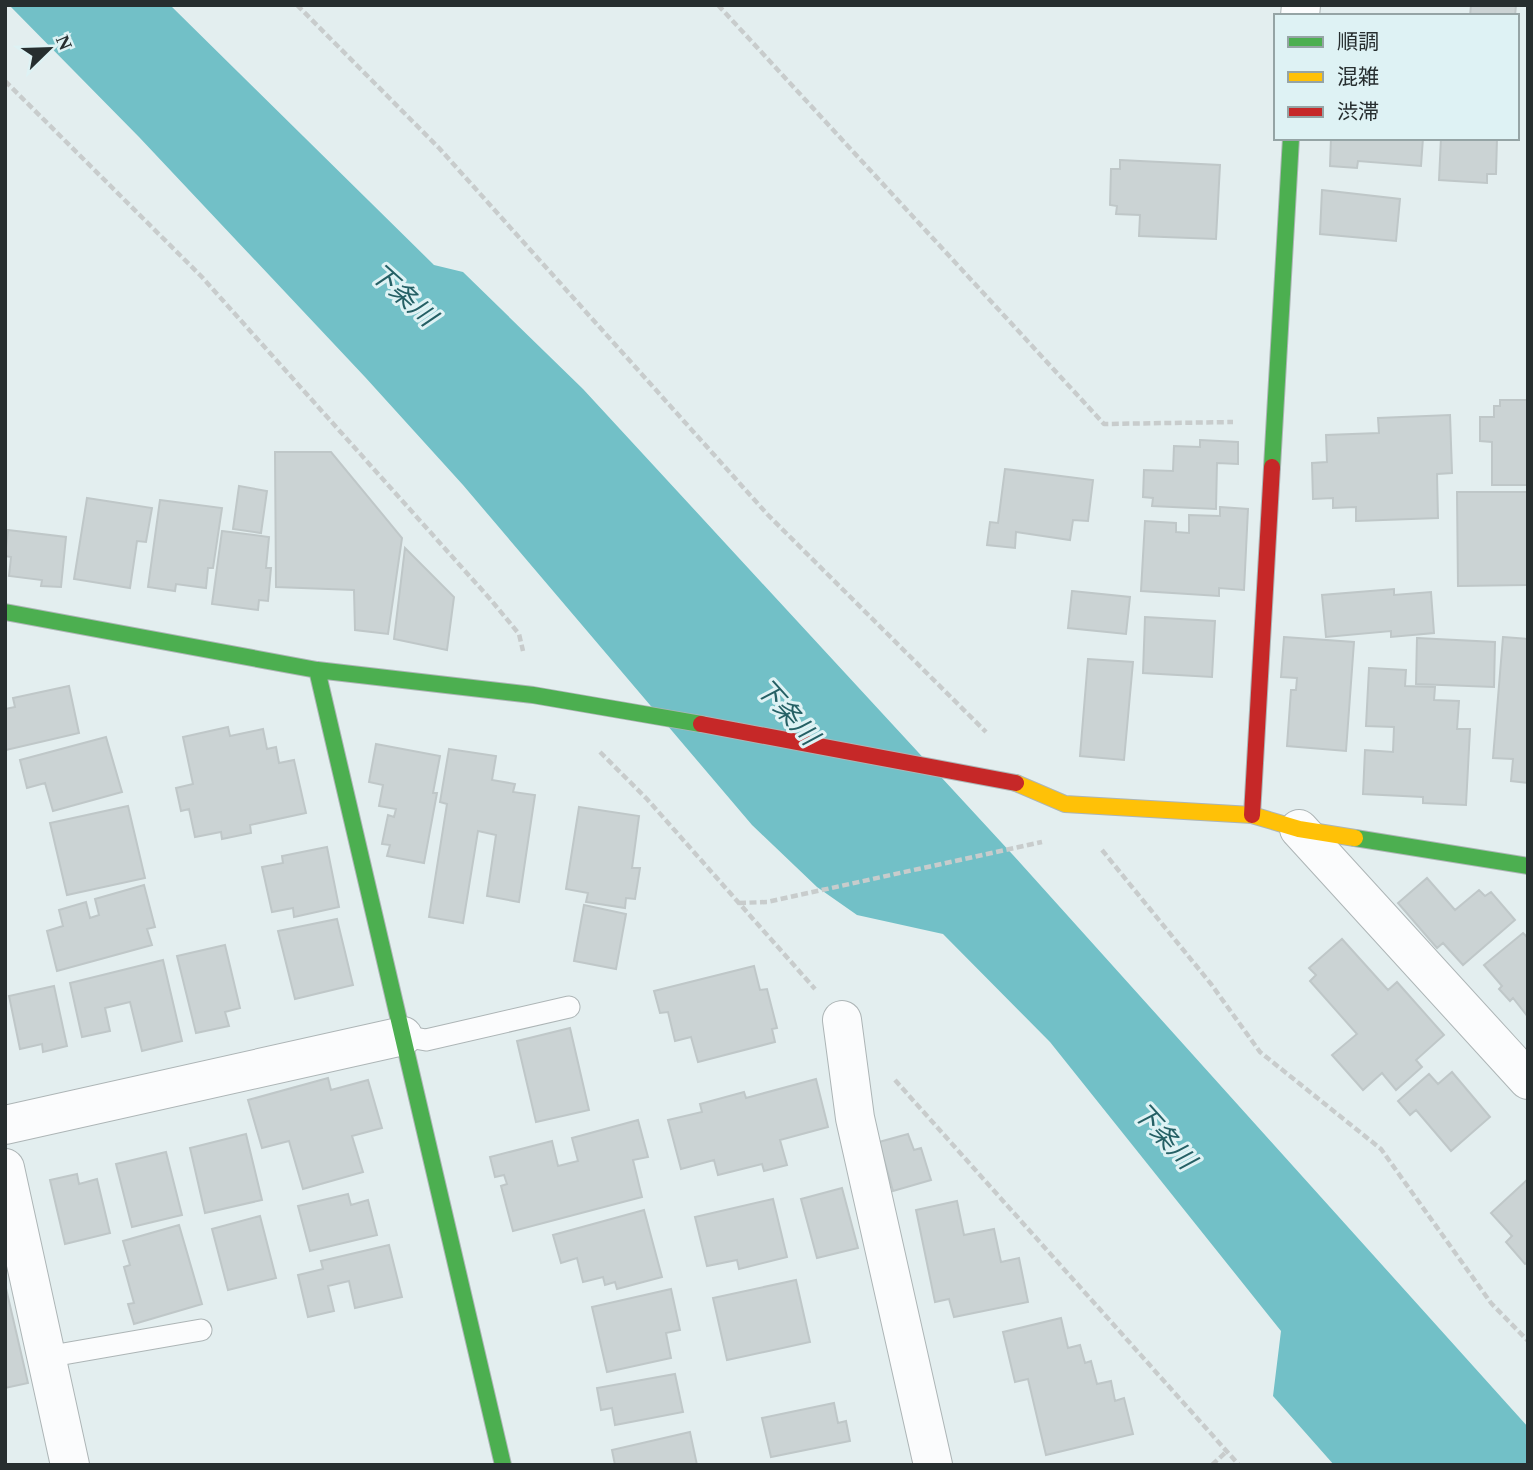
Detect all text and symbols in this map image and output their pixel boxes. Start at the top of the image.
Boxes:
north arrow [14,14,84,84]
legend [1274,14,1519,140]
text: 順調 [1337,30,1379,54]
text: N [52,32,77,53]
text: 混雑 [1337,65,1379,89]
text: 渋滞 [1337,100,1379,124]
water label: 下条川 [364,258,444,334]
water label: 下条川 [750,673,826,753]
water label: 下条川 [1127,1097,1203,1177]

